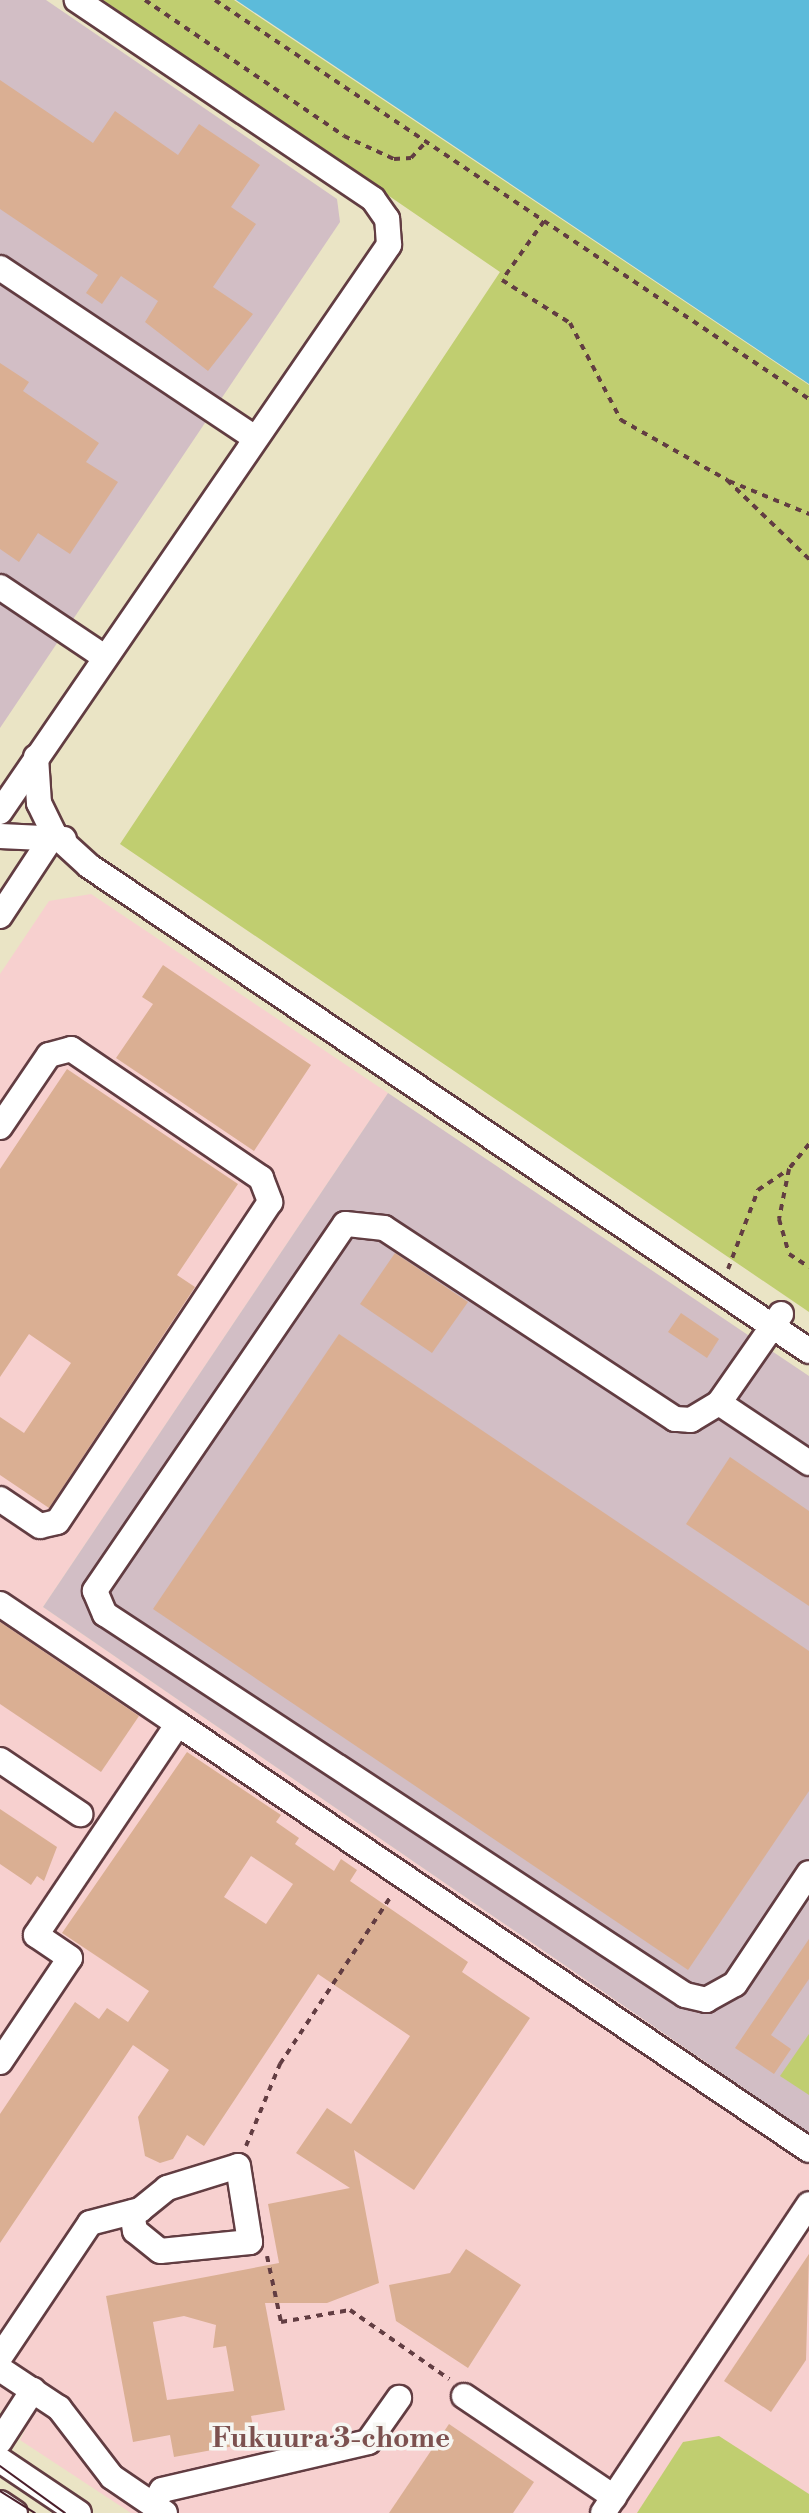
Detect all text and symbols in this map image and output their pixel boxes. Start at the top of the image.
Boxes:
district label: Fukuura 3-chome [212,2422,450,2456]

